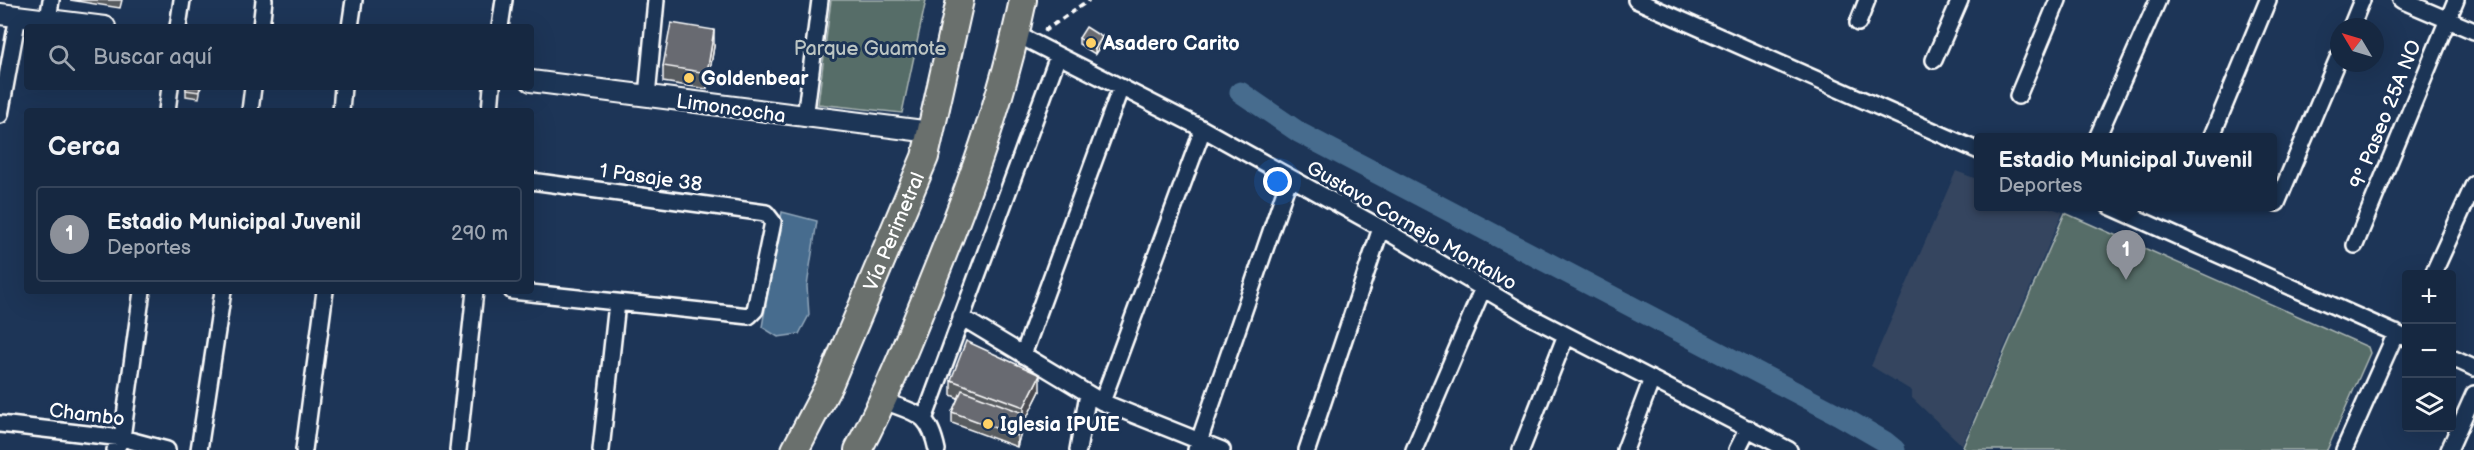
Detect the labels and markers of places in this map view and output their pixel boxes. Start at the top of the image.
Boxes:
place label: Asadero Carito [1102,32,1240,56]
marker: Asadero Carito [1084,36,1098,50]
place label: Goldenbear [701,67,810,91]
marker: Goldenbear [682,71,696,85]
pin: 1 [2106,230,2146,280]
place label: Iglesia IPUIE [1000,413,1120,437]
marker: Iglesia IPUIE [981,417,995,431]

